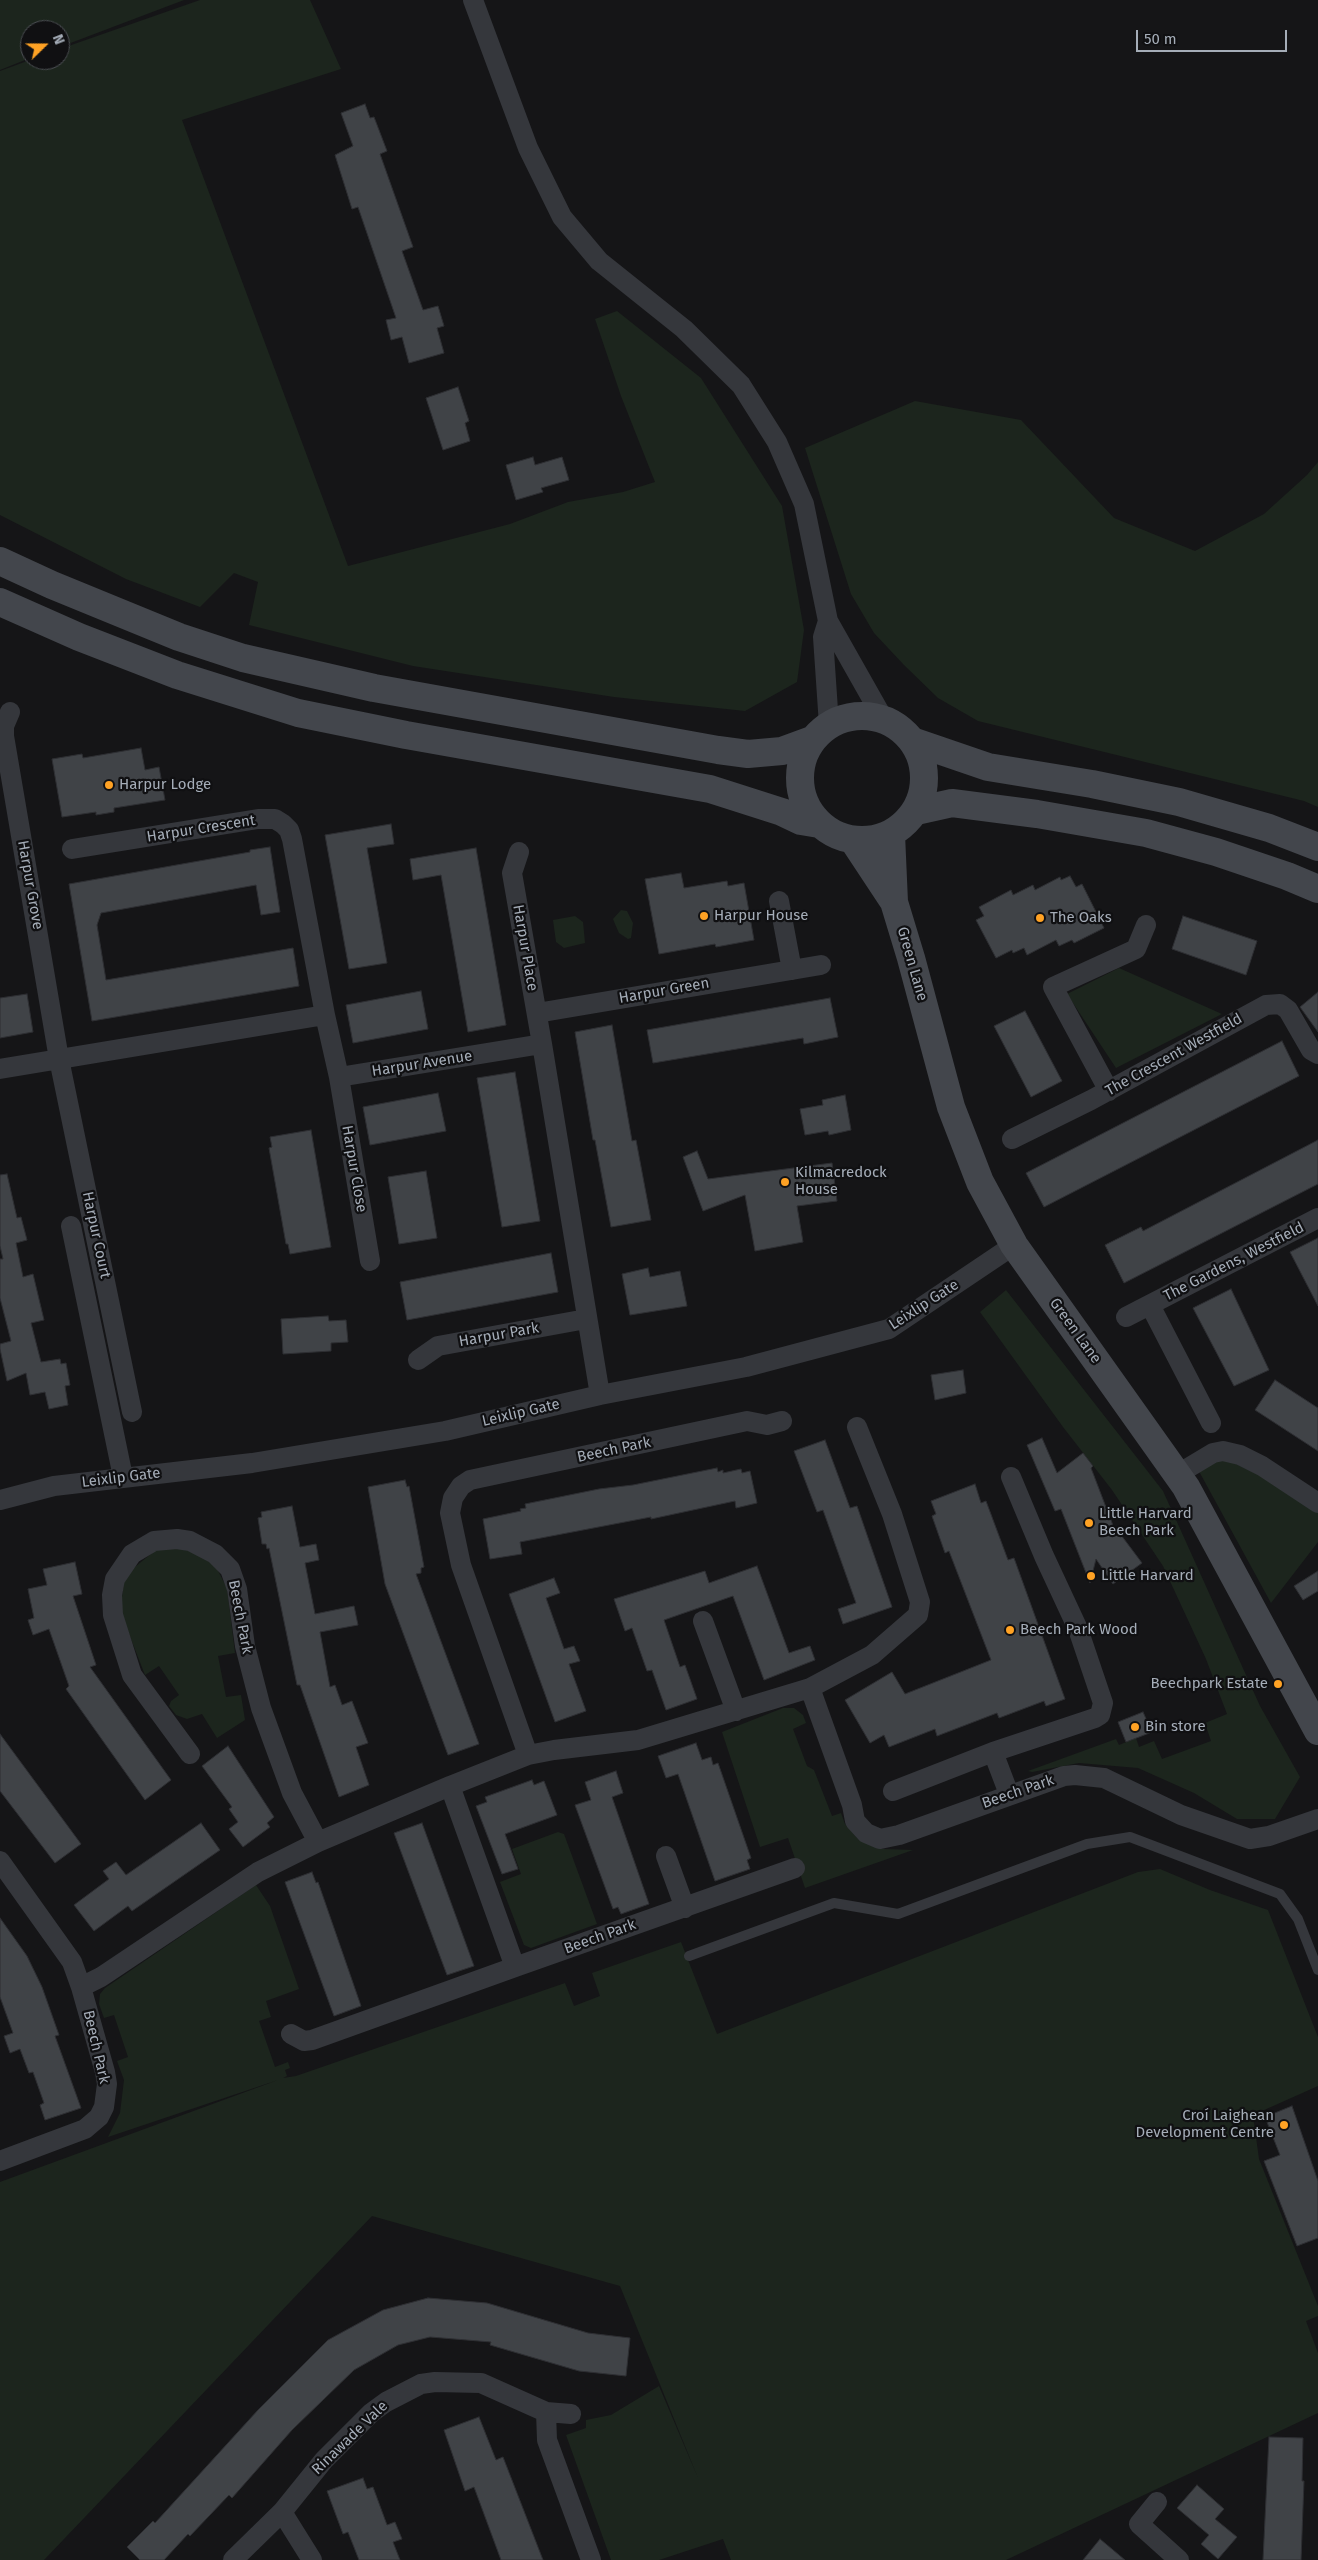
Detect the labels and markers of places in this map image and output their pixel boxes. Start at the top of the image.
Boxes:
place label: Harpur Lodge [119,776,211,794]
marker: Harpur Lodge [103,779,115,791]
place label: Harpur House [714,907,808,925]
place label: The Oaks [1050,909,1112,927]
marker: Harpur House [698,910,710,922]
marker: The Oaks [1034,912,1046,924]
place label: Kilmacredock House [795,1164,887,1199]
marker: Kilmacredock House [779,1176,791,1188]
place label: Little Harvard Beech Park [1099,1505,1192,1540]
marker: Little Harvard Beech Park [1083,1517,1095,1529]
place label: Little Harvard [1101,1567,1194,1585]
marker: Little Harvard [1085,1570,1097,1582]
place label: Beech Park Wood [1020,1621,1138,1639]
marker: Beech Park Wood [1004,1624,1016,1636]
place label: Beechpark Estate [1150,1675,1268,1693]
marker: Beechpark Estate [1272,1678,1284,1690]
place label: Bin store [1145,1718,1206,1736]
marker: Bin store [1129,1721,1141,1733]
place label: Croí Laighean Development Centre [1136,2107,1274,2142]
marker: Croí Laighean Development Centre [1278,2119,1290,2131]

